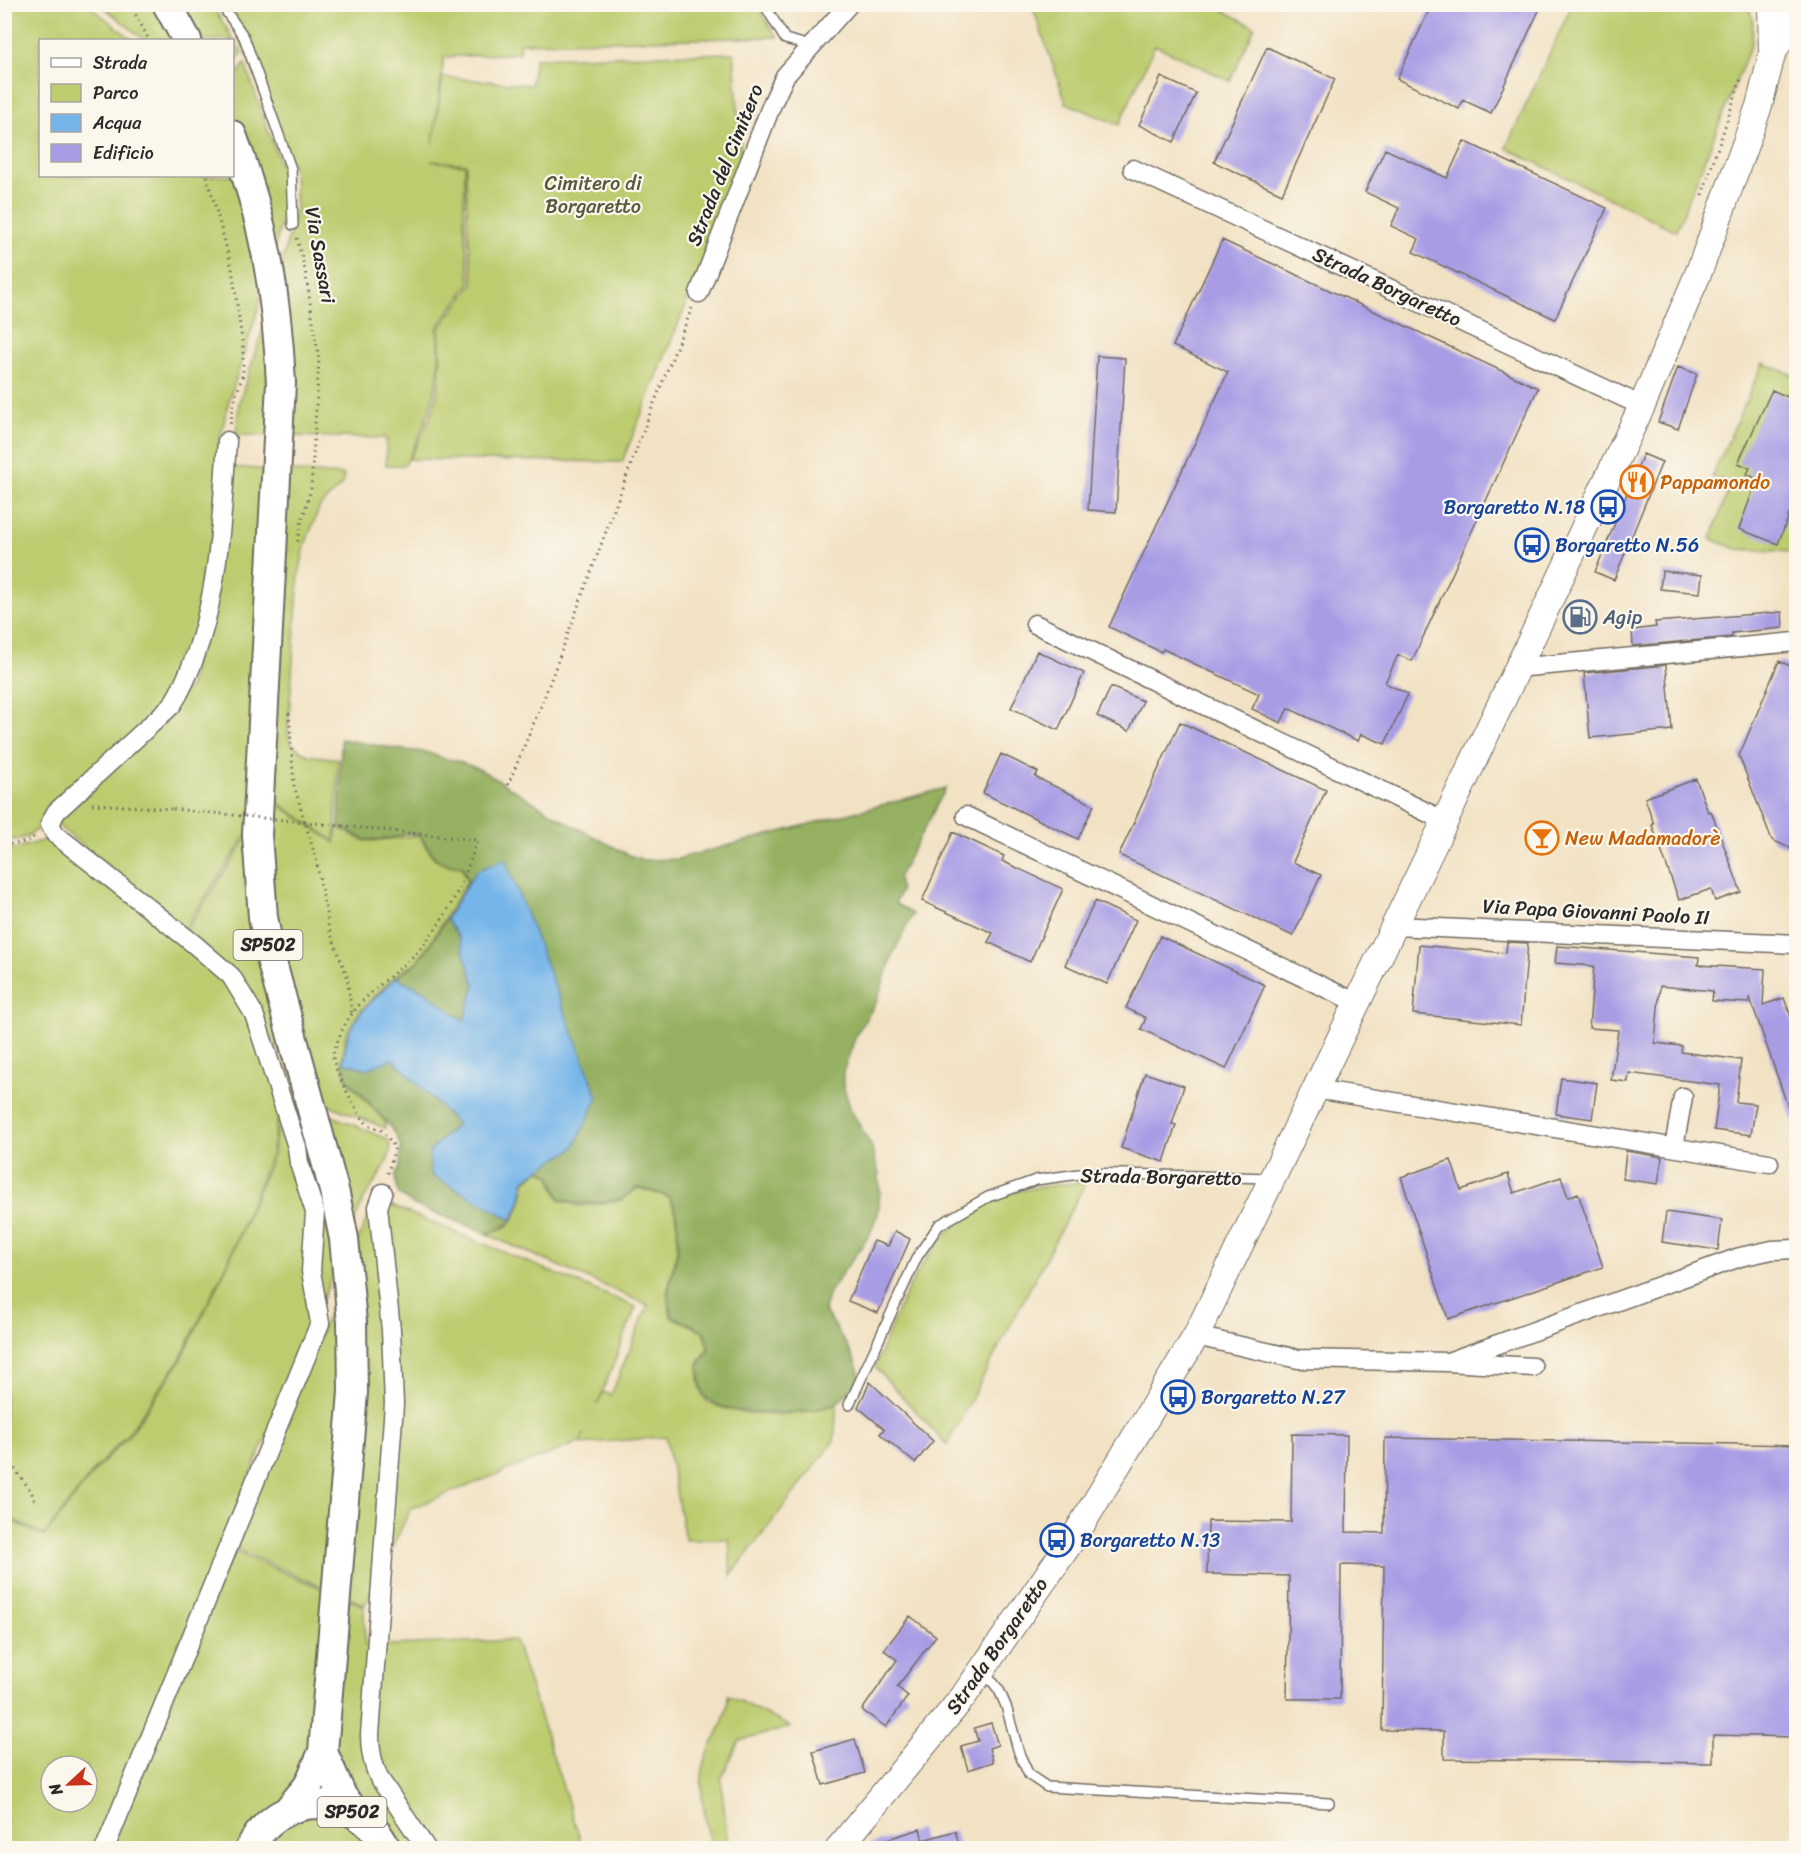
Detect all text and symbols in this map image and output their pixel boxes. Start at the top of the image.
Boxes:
legend [39,39,234,177]
text: Strada [93,47,148,79]
text: Parco [93,77,138,109]
street label: Strada del Cimitero [677,79,773,251]
text: Acqua [92,107,142,139]
text: Edificio [93,137,154,169]
park label: Cimitero di Borgaretto [545,166,643,224]
street label: Via Sassari [294,204,346,307]
street label: Strada Borgaretto [1307,237,1467,337]
restaurant icon: Pappamondo [1619,464,1655,500]
place label: Pappamondo [1660,465,1770,500]
bus stop icon: Borgaretto N.18 [1590,489,1626,525]
place label: Borgaretto N.18 [1444,490,1585,525]
bus stop icon: Borgaretto N.56 [1514,527,1550,563]
place label: Borgaretto N.56 [1555,528,1699,563]
fuel station icon: Agip [1562,599,1598,635]
place label: Agip [1602,600,1643,635]
bar icon: New Madamadorè [1524,820,1560,856]
place label: New Madamadorè [1565,821,1720,856]
street label: Via Papa Giovanni Paolo II [1482,889,1710,935]
road number: SP502 [234,930,302,960]
street label: Strada Borgaretto [1080,1158,1242,1196]
bus stop icon: Borgaretto N.27 [1160,1379,1196,1415]
place label: Borgaretto N.27 [1201,1380,1346,1415]
bus stop icon: Borgaretto N.13 [1039,1522,1075,1558]
place label: Borgaretto N.13 [1080,1523,1220,1558]
street label: Strada Borgaretto [936,1570,1058,1722]
north arrow [39,1754,99,1814]
text: N [40,1778,71,1801]
road number: SP502 [318,1797,386,1827]

